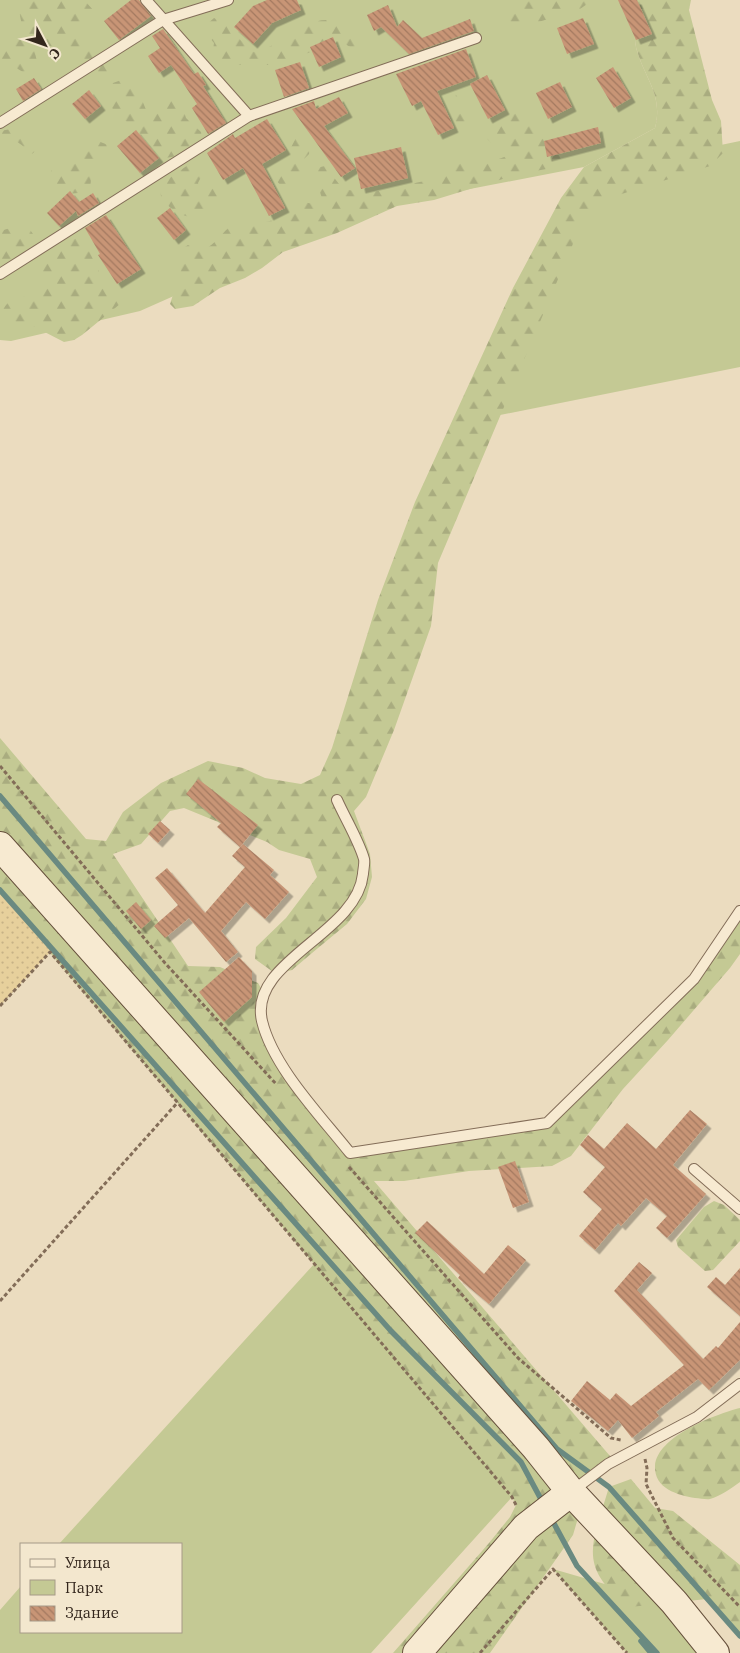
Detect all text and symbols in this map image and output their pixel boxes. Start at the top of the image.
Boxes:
north arrow [20,20,70,70]
text: С [45,44,65,63]
legend [20,1543,182,1633]
text: Улица [65,1553,110,1572]
text: Парк [65,1578,103,1597]
text: Здание [65,1603,119,1622]

